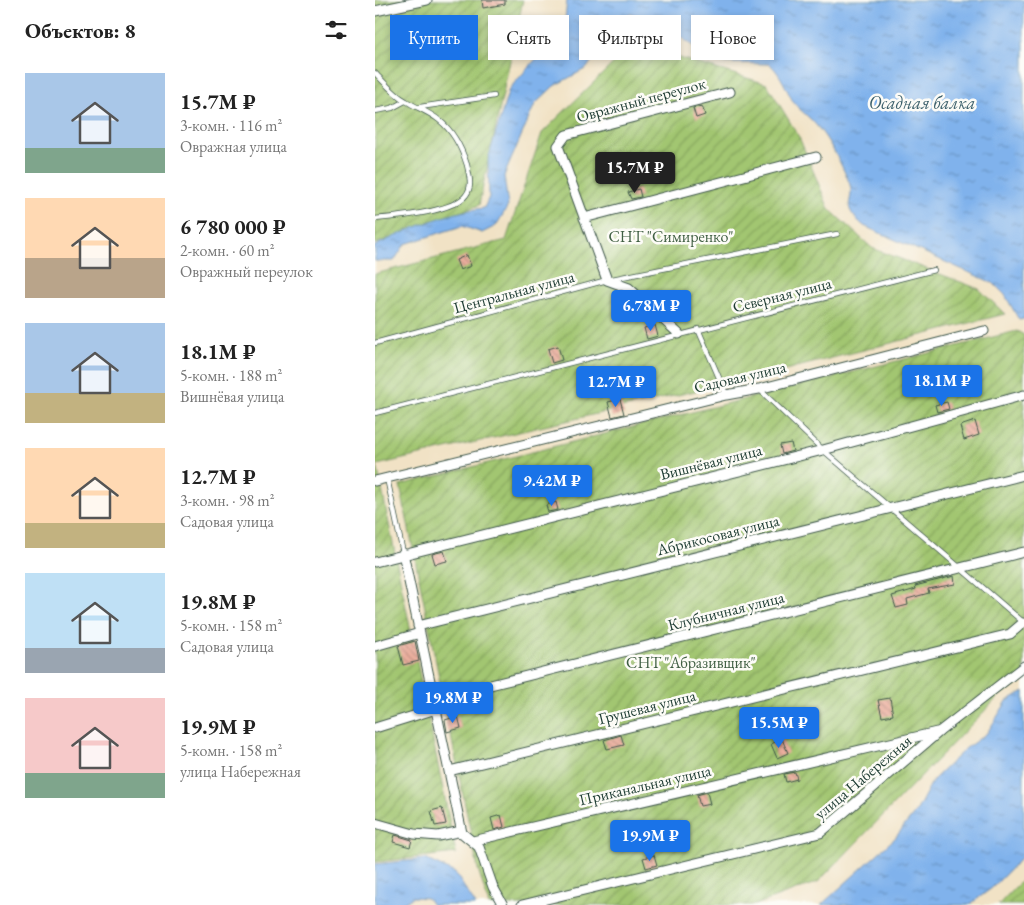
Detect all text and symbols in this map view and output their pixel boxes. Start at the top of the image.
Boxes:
chip: Купить [390,15,478,60]
chip: Снять [488,15,569,60]
chip: Фильтры [579,15,681,60]
chip: Новое [691,15,774,60]
icon: filters [322,16,350,44]
text: Объектов: 8 [25,17,136,44]
street label: Овражный переулок [574,73,708,127]
text: 15.7M ₽ [180,88,256,115]
water label: Осадная балка [869,91,975,114]
icon: home [65,93,125,153]
text: 3-комн. · 116 m² [180,115,282,136]
text: Овражная улица [180,136,287,157]
pin: 15.7M ₽ [589,152,681,194]
text: 15.7M ₽ [606,157,664,178]
text: 6 780 000 ₽ [180,213,286,240]
icon: home [65,218,125,278]
park label: СНТ "Симиренко" [608,226,734,247]
text: 2-комн. · 60 m² [180,240,275,261]
text: Овражный переулок [180,261,313,282]
street label: Центральная улица [451,266,577,318]
street label: Северная улица [730,272,834,317]
pin: 6.78M ₽ [605,290,697,332]
text: 6.78M ₽ [622,295,680,316]
text: 18.1M ₽ [180,338,256,365]
icon: home [65,343,125,403]
street label: Садовая улица [692,356,789,398]
pin: 18.1M ₽ [896,364,988,407]
text: 5-комн. · 188 m² [180,365,282,386]
pin: 12.7M ₽ [570,366,662,408]
text: 18.1M ₽ [913,370,971,391]
text: 12.7M ₽ [587,371,645,392]
text: Вишнёвая улица [180,386,284,407]
street label: Вишнёвая улица [658,439,765,485]
text: 12.7M ₽ [180,463,256,490]
pin: 9.42M ₽ [506,464,598,507]
icon: home [65,468,125,528]
text: 9.42M ₽ [523,470,581,491]
text: 3-комн. · 98 m² [180,490,275,511]
street label: Абрикосовая улица [654,510,782,561]
text: Садовая улица [180,511,274,532]
street label: Клубничная улица [666,586,787,636]
text: 19.8M ₽ [180,588,256,615]
icon: home [65,593,125,653]
text: 5-комн. · 158 m² [180,615,282,636]
text: Садовая улица [180,636,274,657]
park label: СНТ "Абразивщик" [626,652,756,673]
pin: 19.8M ₽ [407,682,499,724]
street label: Грушевая улица [596,685,699,729]
text: 19.8M ₽ [424,687,482,708]
pin: 15.5M ₽ [733,706,825,749]
text: 15.5M ₽ [750,712,808,733]
text: 19.9M ₽ [180,713,256,740]
icon: home [65,718,125,778]
street label: улица Набережная [810,730,916,824]
text: 5-комн. · 158 m² [180,740,282,761]
street label: Приканальная улица [577,759,714,810]
text: улица Набережная [180,761,301,782]
pin: 19.9M ₽ [604,820,696,862]
text: 19.9M ₽ [621,825,679,846]

